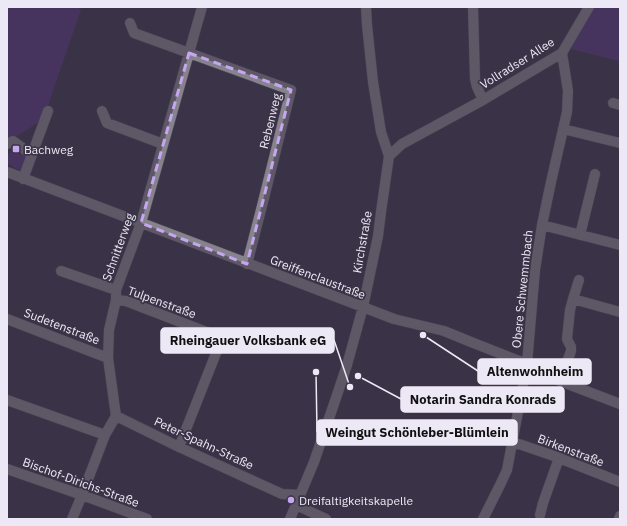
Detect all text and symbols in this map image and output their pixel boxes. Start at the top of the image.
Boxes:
street label: Vollradser Allee [477,34,557,92]
street label: Rebenweg [256,91,284,150]
place label: Bachweg [24,142,74,157]
marker: Bachweg [11,144,21,154]
street label: Kirchstraße [349,209,375,274]
street label: Schnitterweg [99,210,137,283]
street label: Obere Schwemmbach [508,229,536,349]
street label: Greiffenclaustraße [268,252,368,302]
street label: Tulpenstraße [126,283,199,321]
street label: Sudetenstraße [22,305,102,347]
callout: Rheingauer Volksbank eG [161,328,334,353]
text: Rheingauer Volksbank eG [170,332,326,349]
callout: Altenwohnheim [478,359,591,384]
text: Altenwohnheim [487,363,583,380]
callout: Notarin Sandra Konrads [401,387,564,412]
text: Notarin Sandra Konrads [410,391,557,408]
street label: Peter-Spahn-Straße [152,413,256,473]
callout: Weingut Schönleber-Blümlein [317,420,517,445]
text: Weingut Schönleber-Blümlein [325,424,509,441]
street label: Birkenstraße [536,430,607,470]
street label: Bischof-Dirichs-Straße [21,454,142,510]
place label: Dreifaltigkeitskapelle [299,493,413,508]
marker: Dreifaltigkeitskapelle [286,495,296,505]

